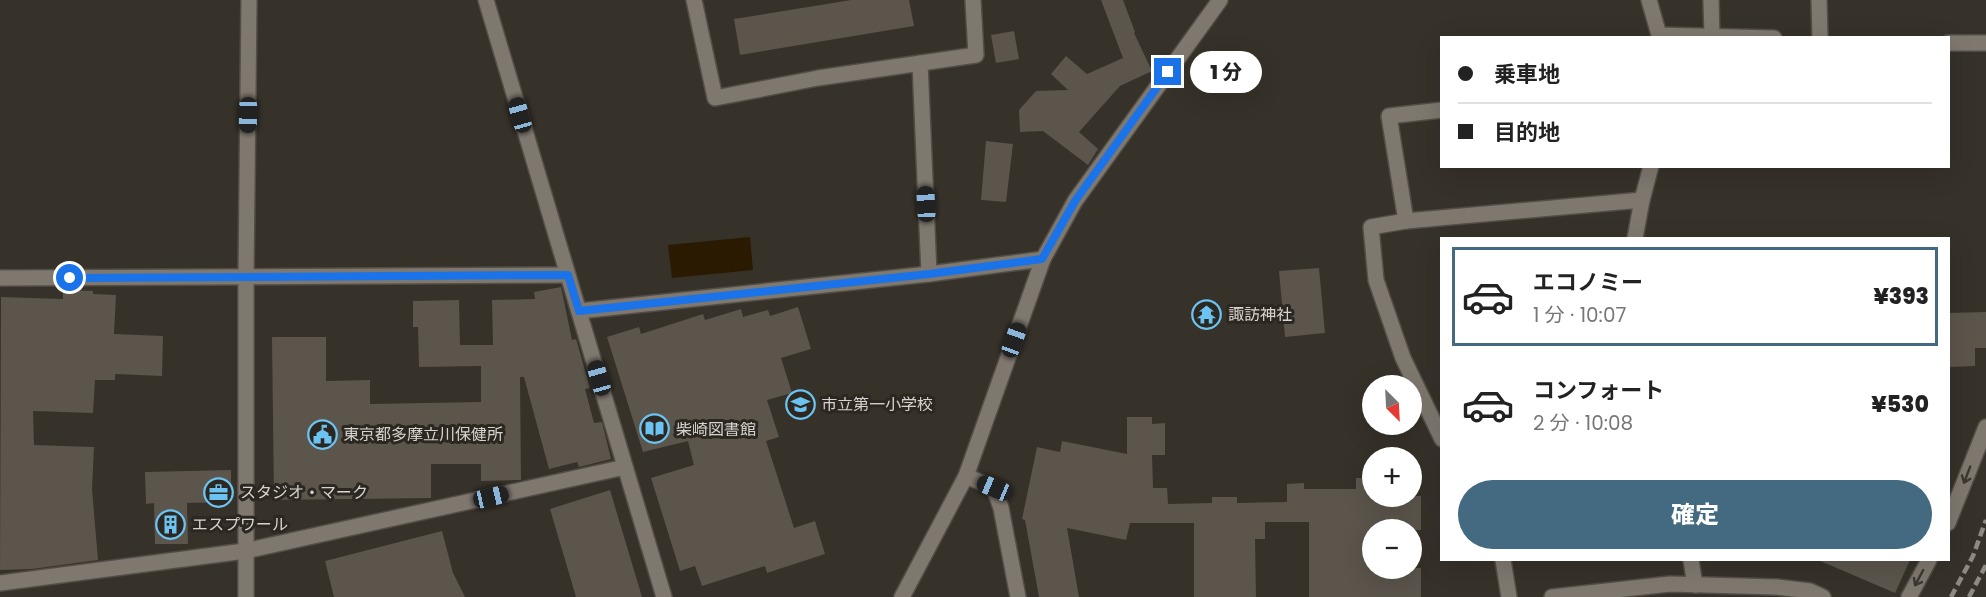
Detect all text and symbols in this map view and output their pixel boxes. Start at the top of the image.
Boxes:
callout: 1 分 [1189,51,1261,93]
route end [1154,58,1181,85]
text: 1 分 [1210,58,1242,86]
text: 乗車地 [1494,59,1560,90]
car [506,95,534,135]
car [239,97,257,133]
text: 目的地 [1494,117,1560,148]
car [916,186,936,222]
route start [56,264,83,291]
text: エコノミー [1533,267,1643,298]
icon: car [1461,270,1515,324]
text: ¥393 [1873,281,1929,312]
temple icon: 諏訪神社 [1191,298,1223,330]
text: 1 分 · 10:07 [1533,301,1626,329]
place label: 諏訪神社 [1228,303,1292,326]
car [999,320,1029,360]
car [585,358,613,398]
north arrow [1362,375,1422,435]
map controls [1362,375,1422,579]
text: コンフォート [1533,375,1664,406]
icon: car [1461,378,1515,432]
school or university icon: 市立第一小学校 [784,388,816,420]
text: ¥530 [1871,389,1929,420]
place label: 市立第一小学校 [821,393,933,416]
text: 2 分 · 10:08 [1533,409,1633,437]
library icon: 柴崎図書館 [639,413,671,445]
public building icon: 東京都多摩立川保健所 [306,418,338,450]
place label: 柴崎図書館 [676,418,756,441]
place label: 東京都多摩立川保健所 [343,423,503,446]
button: + [1362,447,1422,507]
one-way arrow [1961,465,1972,484]
car [974,473,1014,503]
office icon: スタジオ・マーク [203,476,235,508]
button: 確定 [1458,480,1932,549]
place label: スタジオ・マーク [240,481,368,504]
car [471,484,511,510]
building icon: エスプワール [155,508,187,540]
place label: エスプワール [192,513,288,536]
button: − [1362,519,1422,579]
one-way arrow [1913,569,1924,587]

